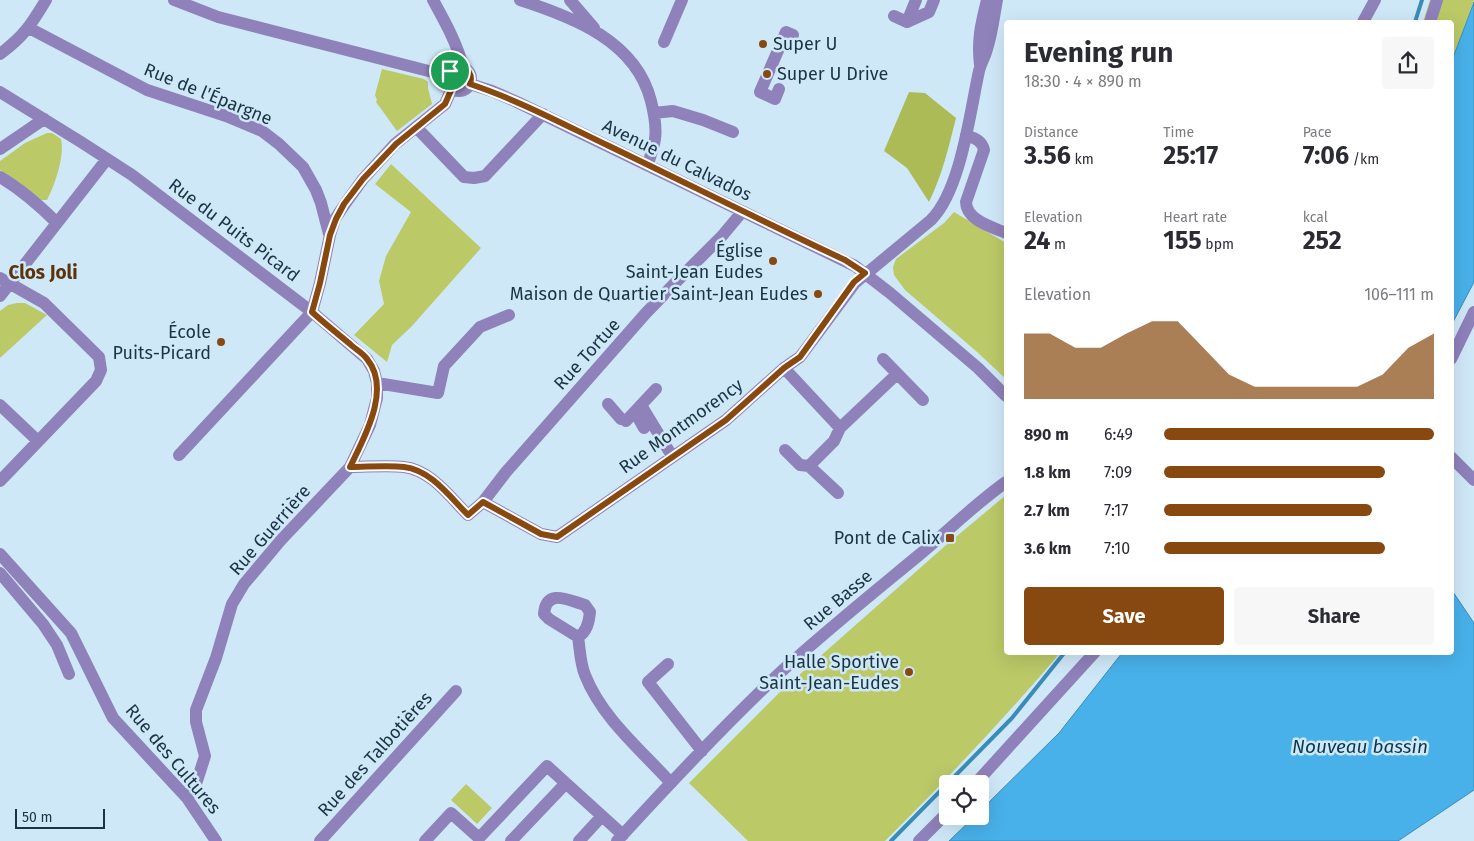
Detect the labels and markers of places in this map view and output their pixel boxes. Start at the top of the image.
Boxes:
place label: Super U [773,33,837,55]
marker: Super U [757,38,769,50]
pin [429,50,471,92]
place label: Super U Drive [777,63,888,85]
marker: Super U Drive [761,68,773,80]
place label: Église Saint-Jean Eudes [626,239,763,283]
marker: Église Saint-Jean Eudes [767,255,779,267]
place label: Maison de Quartier Saint-Jean Eudes [510,283,808,305]
marker: Maison de Quartier Saint-Jean Eudes [812,288,824,300]
place label: École Puits-Picard [113,320,211,364]
marker: École Puits-Picard [215,336,227,348]
place label: Pont de Calix [834,527,940,549]
marker: Pont de Calix [944,532,956,544]
place label: Halle Sportive Saint-Jean-Eudes [759,651,899,694]
marker: Halle Sportive Saint-Jean-Eudes [903,666,915,678]

